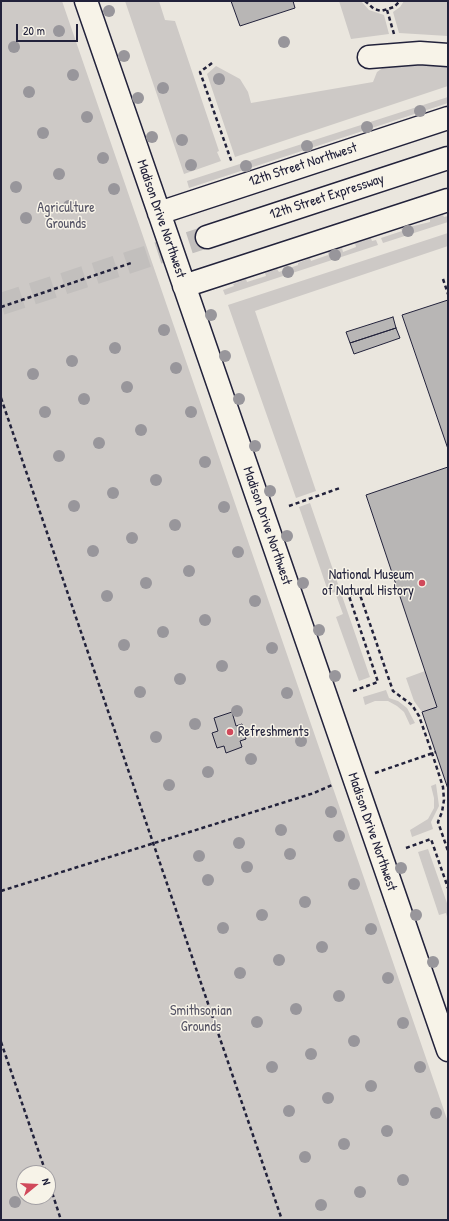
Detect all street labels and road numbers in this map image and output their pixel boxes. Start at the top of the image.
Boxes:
street label: 12th Street Northwest [247,140,359,190]
street label: Madison Drive Northwest [133,158,189,280]
street label: 12th Street Expressway [268,171,386,223]
street label: Madison Drive Northwest [239,465,295,587]
street label: Madison Drive Northwest [344,771,400,893]

